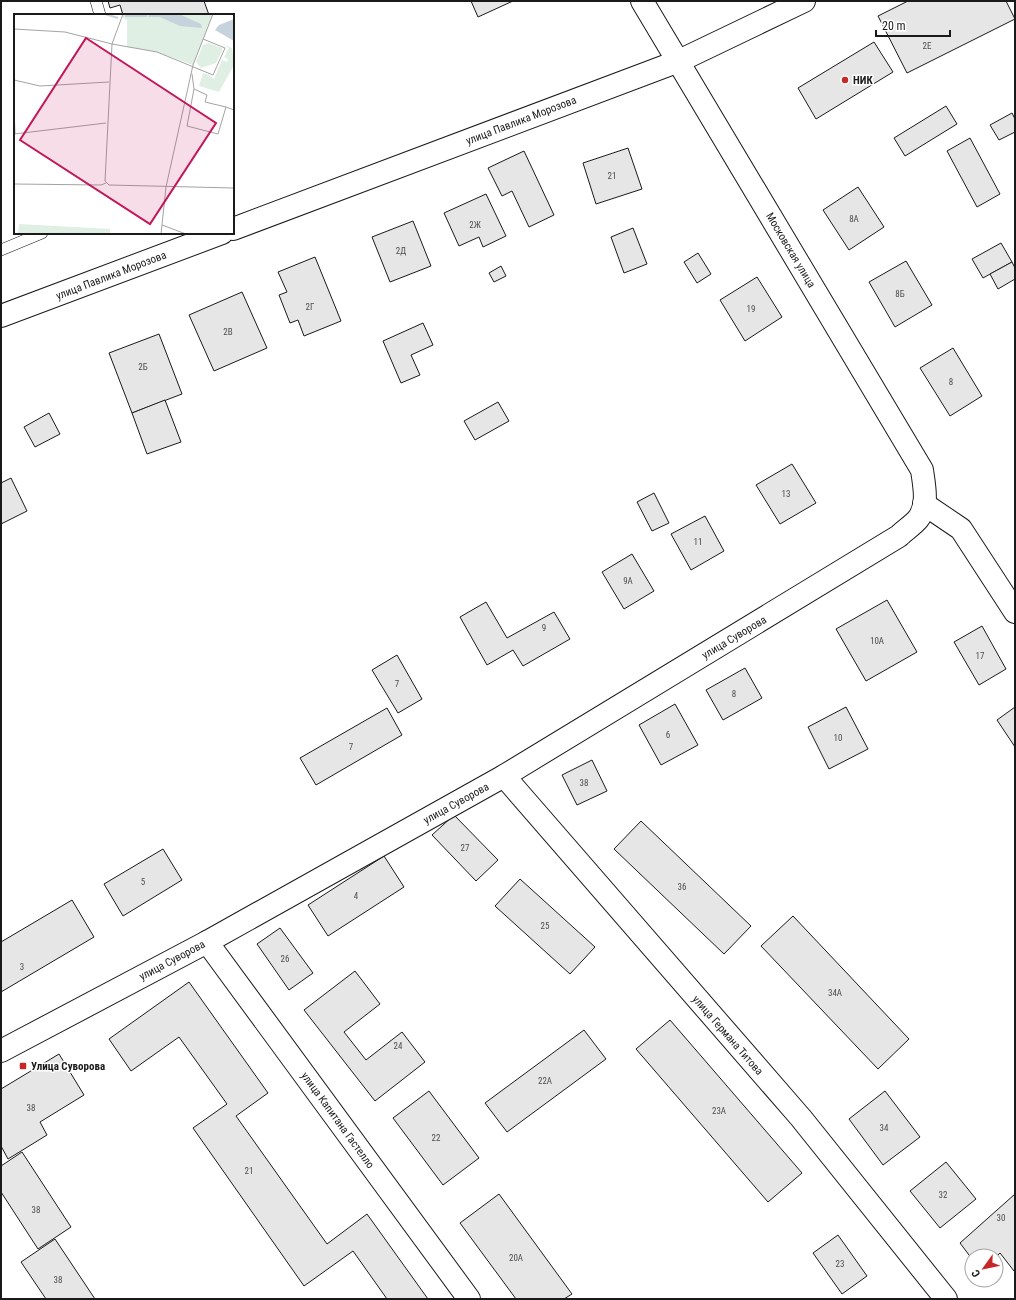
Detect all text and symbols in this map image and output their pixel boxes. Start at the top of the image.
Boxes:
scale bar [876,12,950,38]
inset map [14,14,234,234]
text: 20 m [882,19,906,33]
house number: 2Е [923,41,932,51]
place label: НИК [853,74,873,87]
marker: НИК [840,75,850,85]
street label: улица Павлика Морозова [464,93,578,148]
house number: 21 [608,171,616,181]
street label: Московская улица [763,210,818,290]
house number: 8А [849,214,859,224]
house number: 2Ж [469,220,481,230]
house number: 2Д [396,246,406,256]
street label: улица Павлика Морозова [54,248,168,303]
house number: 8Б [895,289,905,299]
house number: 2Г [306,302,315,312]
house number: 19 [747,304,755,314]
house number: 2В [223,327,233,337]
house number: 2Б [138,362,148,372]
house number: 8 [949,377,953,387]
house number: 13 [782,489,790,499]
house number: 11 [694,537,702,547]
house number: 9А [623,576,633,586]
street label: улица Суворова [700,613,769,662]
house number: 9 [542,623,546,633]
house number: 10А [870,636,884,646]
house number: 17 [976,651,985,661]
house number: 7 [395,679,400,689]
house number: 8 [732,689,736,699]
house number: 6 [666,730,670,740]
house number: 10 [834,733,842,743]
house number: 7 [349,742,354,752]
house number: 38 [580,778,588,788]
street label: улица Суворова [421,780,491,827]
house number: 27 [461,843,470,853]
house number: 5 [141,877,146,887]
house number: 36 [678,882,686,892]
house number: 4 [354,891,359,901]
house number: 25 [541,921,550,931]
street label: улица Суворова [137,938,207,983]
house number: 26 [281,954,289,964]
house number: 3 [20,962,24,972]
house number: 34А [828,988,842,998]
street label: улица Германа Титова [690,993,766,1078]
house number: 24 [394,1041,403,1051]
place label: Улица Суворова [31,1060,105,1073]
marker: Улица Суворова [18,1061,28,1071]
street label: улица Капитана Гастелло [298,1070,377,1171]
house number: 22А [538,1076,552,1086]
house number: 38 [27,1103,35,1113]
house number: 23А [712,1106,726,1116]
house number: 34 [880,1123,889,1133]
house number: 22 [432,1133,441,1143]
house number: 21 [245,1166,253,1176]
house number: 32 [939,1190,948,1200]
house number: 38 [32,1205,40,1215]
house number: 30 [997,1213,1005,1223]
north arrow [964,1248,1004,1288]
house number: 20А [509,1253,523,1263]
house number: 23 [836,1259,844,1269]
text: С [969,1267,983,1279]
house number: 38 [54,1275,62,1285]

